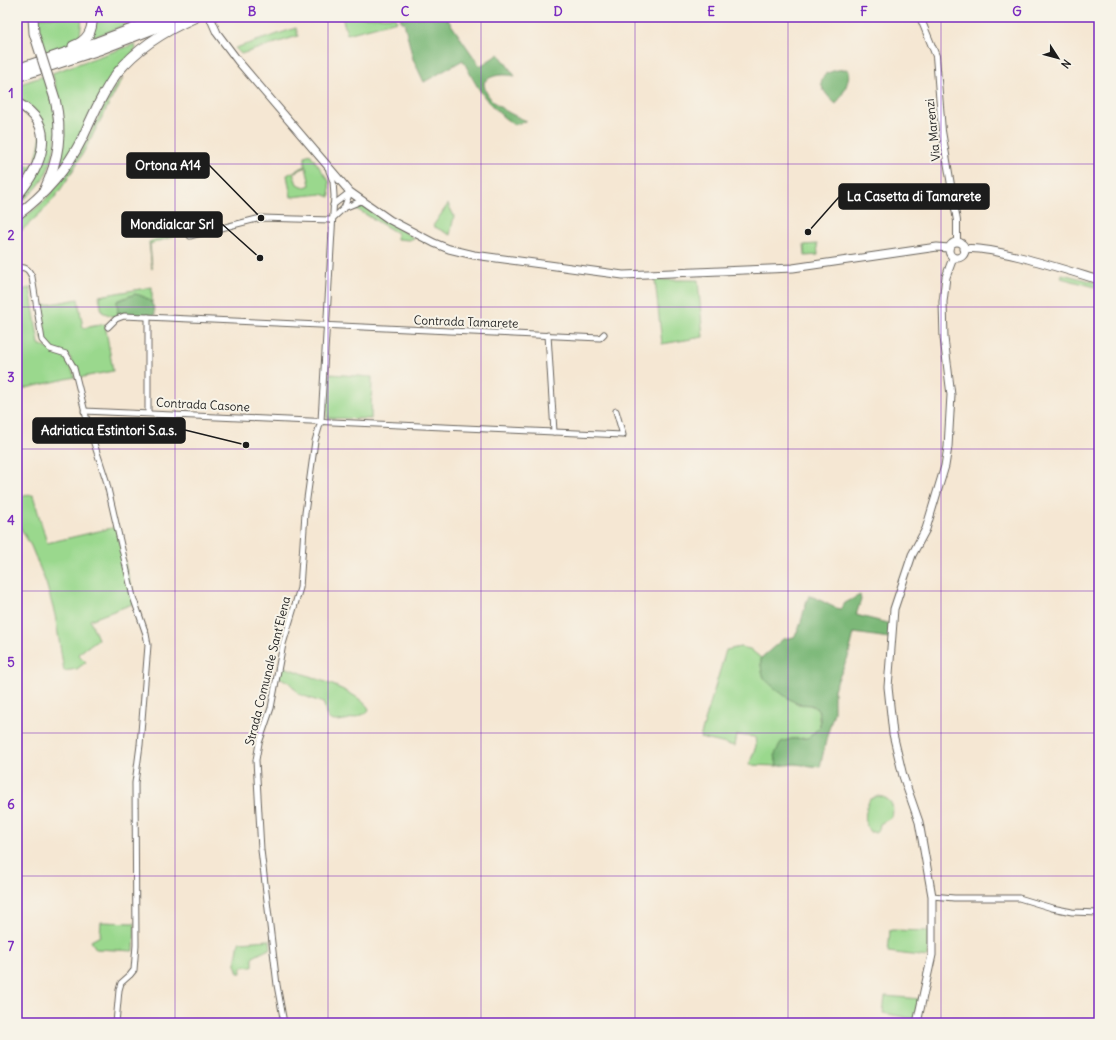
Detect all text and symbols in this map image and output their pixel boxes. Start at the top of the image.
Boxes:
text: A [95,3,104,20]
text: B [248,3,257,20]
text: C [401,3,410,20]
text: D [553,3,563,20]
text: E [707,3,715,20]
text: F [860,3,868,20]
text: G [1012,3,1022,20]
north arrow [1038,38,1078,78]
text: N [1058,57,1074,71]
text: 1 [8,85,14,102]
street label: Via Marenzi [922,98,943,162]
callout: Ortona A14 [127,153,209,178]
text: Ortona A14 [135,157,201,174]
callout: La Casetta di Tamarete [839,184,989,209]
text: La Casetta di Tamarete [847,188,981,205]
callout: Mondialcar Srl [122,212,222,237]
text: Mondialcar Srl [130,216,214,233]
text: 2 [7,227,15,244]
street label: Contrada Tamarete [413,312,519,331]
text: 3 [7,369,15,386]
street label: Contrada Casone [156,395,250,414]
callout: Adriatica Estintori S.a.s. [33,418,185,443]
text: Adriatica Estintori S.a.s. [41,422,177,439]
text: 4 [7,512,15,529]
street label: Strada Comunale Sant'Elena [242,595,293,747]
text: 5 [7,654,15,671]
text: 6 [7,796,15,813]
text: 7 [8,938,15,955]

